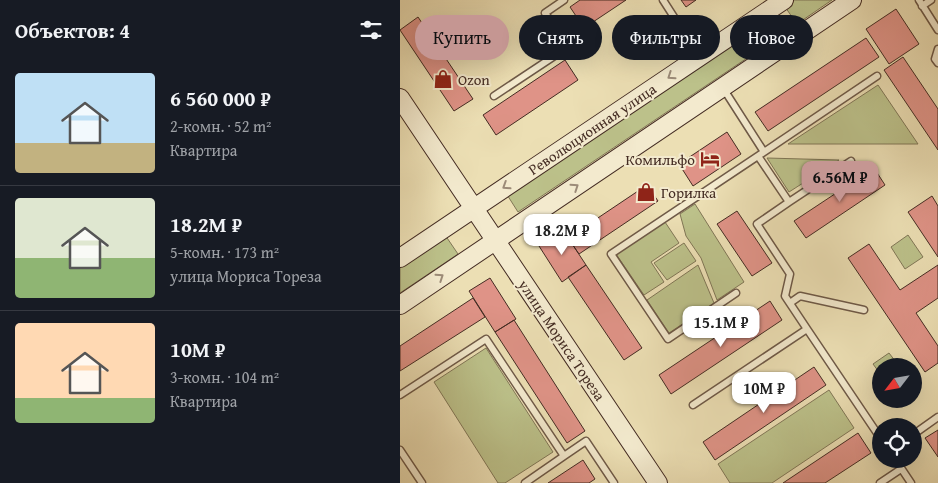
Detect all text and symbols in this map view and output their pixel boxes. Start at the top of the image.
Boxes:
text: Объектов: 4 [15,15,130,46]
chip: Купить [415,15,509,60]
chip: Снять [519,15,602,60]
chip: Фильтры [612,15,720,60]
chip: Новое [730,15,813,60]
icon: filters [357,16,385,44]
shop icon: Ozon [432,68,454,90]
place label: Ozon [458,69,490,90]
one-way arrow [667,70,676,80]
street label: Революционная улица [524,78,661,180]
text: 6 560 000 ₽ [170,83,271,114]
icon: home [55,93,115,153]
text: 2-комн. · 52 m² [170,114,271,138]
text: Квартира [170,138,237,162]
hotel icon: Комильфо [699,148,721,170]
place label: Комильфо [625,149,695,170]
pin: 6.56M ₽ [794,160,886,203]
text: 6.56M ₽ [813,165,867,189]
one-way arrow [503,180,512,189]
shop icon: Горилка [635,181,657,203]
place label: Горилка [661,182,717,203]
one-way arrow [570,183,579,193]
text: 18.2M ₽ [170,209,242,240]
pin: 18.2M ₽ [516,214,608,256]
icon: home [55,218,115,278]
text: 18.2M ₽ [535,218,589,242]
text: 5-комн. · 173 m² [170,240,279,264]
text: улица Мориса Тореза [170,264,322,288]
one-way arrow [435,274,444,283]
street label: улица Мориса Тореза [513,274,611,406]
pin: 15.1M ₽ [675,306,767,348]
text: 15.1M ₽ [694,310,748,334]
text: 10M ₽ [170,334,225,365]
icon: home [55,343,115,403]
north arrow [872,358,922,408]
map controls [872,358,922,468]
text: 3-комн. · 104 m² [170,365,279,389]
pin: 10M ₽ [729,372,799,414]
text: 10M ₽ [743,376,785,400]
text: Квартира [170,389,237,413]
button: locate [872,418,922,468]

